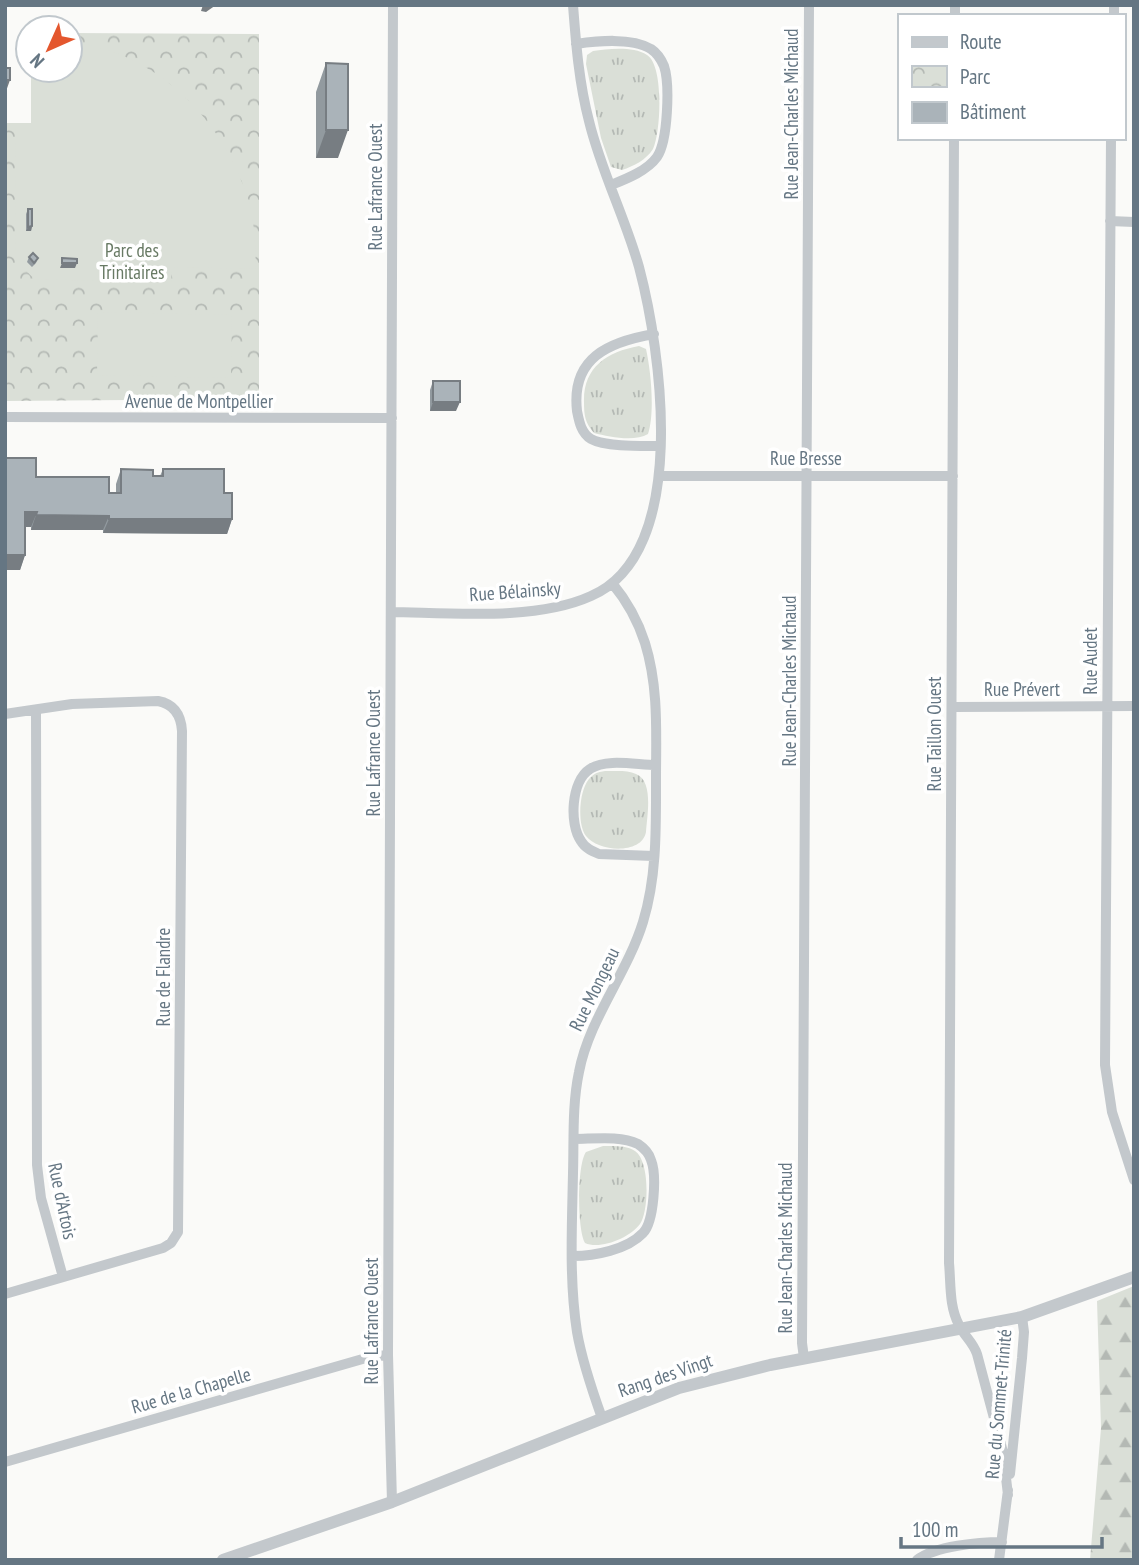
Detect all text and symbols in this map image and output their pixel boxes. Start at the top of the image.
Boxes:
north arrow [14,14,84,84]
legend [898,14,1125,140]
street label: Rue Jean-Charles Michaud [779,28,803,200]
text: Route [960,28,1002,55]
text: N [25,49,49,73]
text: Parc [960,63,991,90]
text: Bâtiment [960,98,1026,125]
street label: Rue Lafrance Ouest [363,123,387,250]
park label: Parc des Trinitaires [99,238,165,284]
street label: Avenue de Montpellier [125,389,274,413]
street label: Rue Bresse [770,446,842,470]
street label: Rue Bélainsky [469,576,562,606]
street label: Rue Jean-Charles Michaud [777,595,801,767]
street label: Rue Audet [1078,627,1102,695]
street label: Rue Taillon Ouest [922,676,946,791]
street label: Rue Prévert [984,677,1061,701]
street label: Rue Lafrance Ouest [361,689,385,816]
street label: Rue de Flandre [151,927,175,1026]
street label: Rue Mongeau [564,943,624,1035]
street label: Rue d'Artois [43,1161,83,1241]
street label: Rue Jean-Charles Michaud [773,1162,797,1334]
street label: Rue Lafrance Ouest [359,1257,383,1384]
street label: Rue du Sommet-Trinité [979,1328,1017,1480]
street label: Rang des Vingt [615,1347,716,1402]
street label: Rue de la Chapelle [129,1361,254,1418]
scale bar [901,1506,1102,1550]
text: 100 m [912,1516,958,1543]

